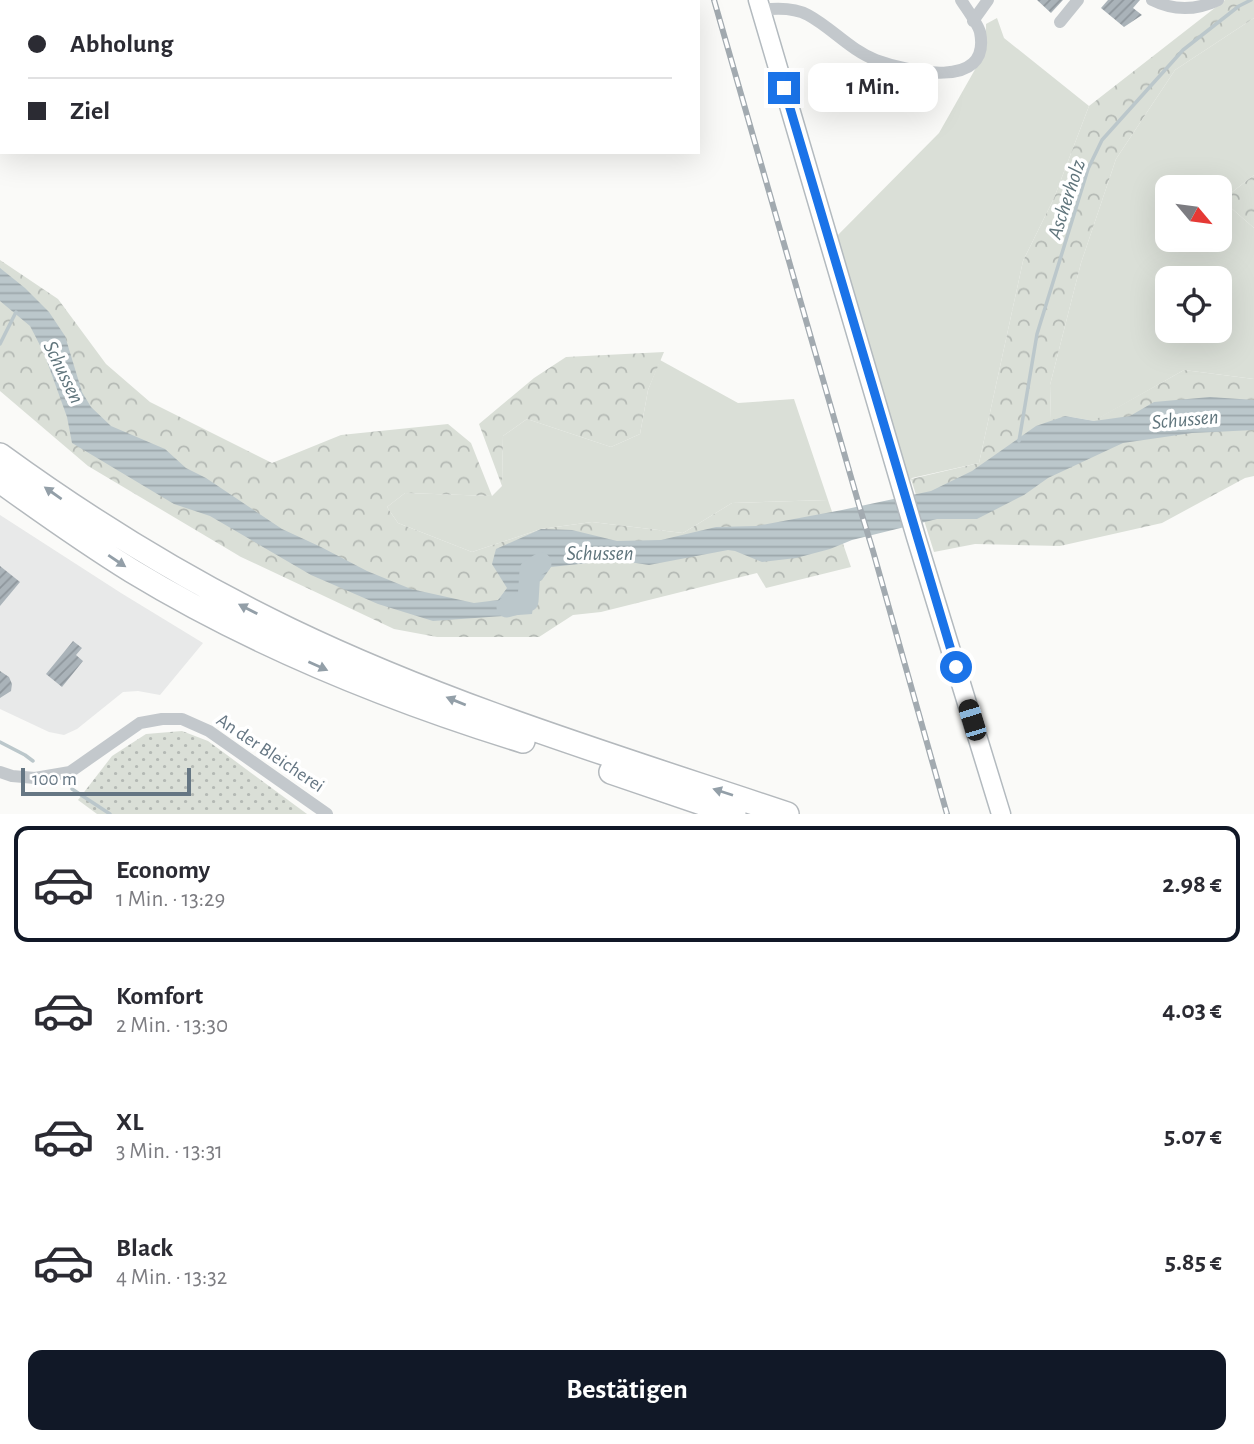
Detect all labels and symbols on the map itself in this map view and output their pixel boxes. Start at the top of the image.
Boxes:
callout: 1 Min. [808,64,938,112]
route end [768,72,800,104]
water label: Ascherholz [1043,156,1089,242]
north arrow [1155,175,1232,252]
water label: Schussen [39,338,88,407]
water label: Schussen [1151,406,1219,433]
one-way arrow [44,486,62,500]
water label: Schussen [567,543,633,564]
one-way arrow [108,554,126,568]
one-way arrow [238,603,258,614]
route start [940,651,972,683]
one-way arrow [308,661,329,672]
one-way arrow [445,695,466,706]
car [956,697,989,743]
street label: An der Bleicherei [213,710,327,796]
scale bar [21,765,191,797]
one-way arrow [712,787,733,797]

